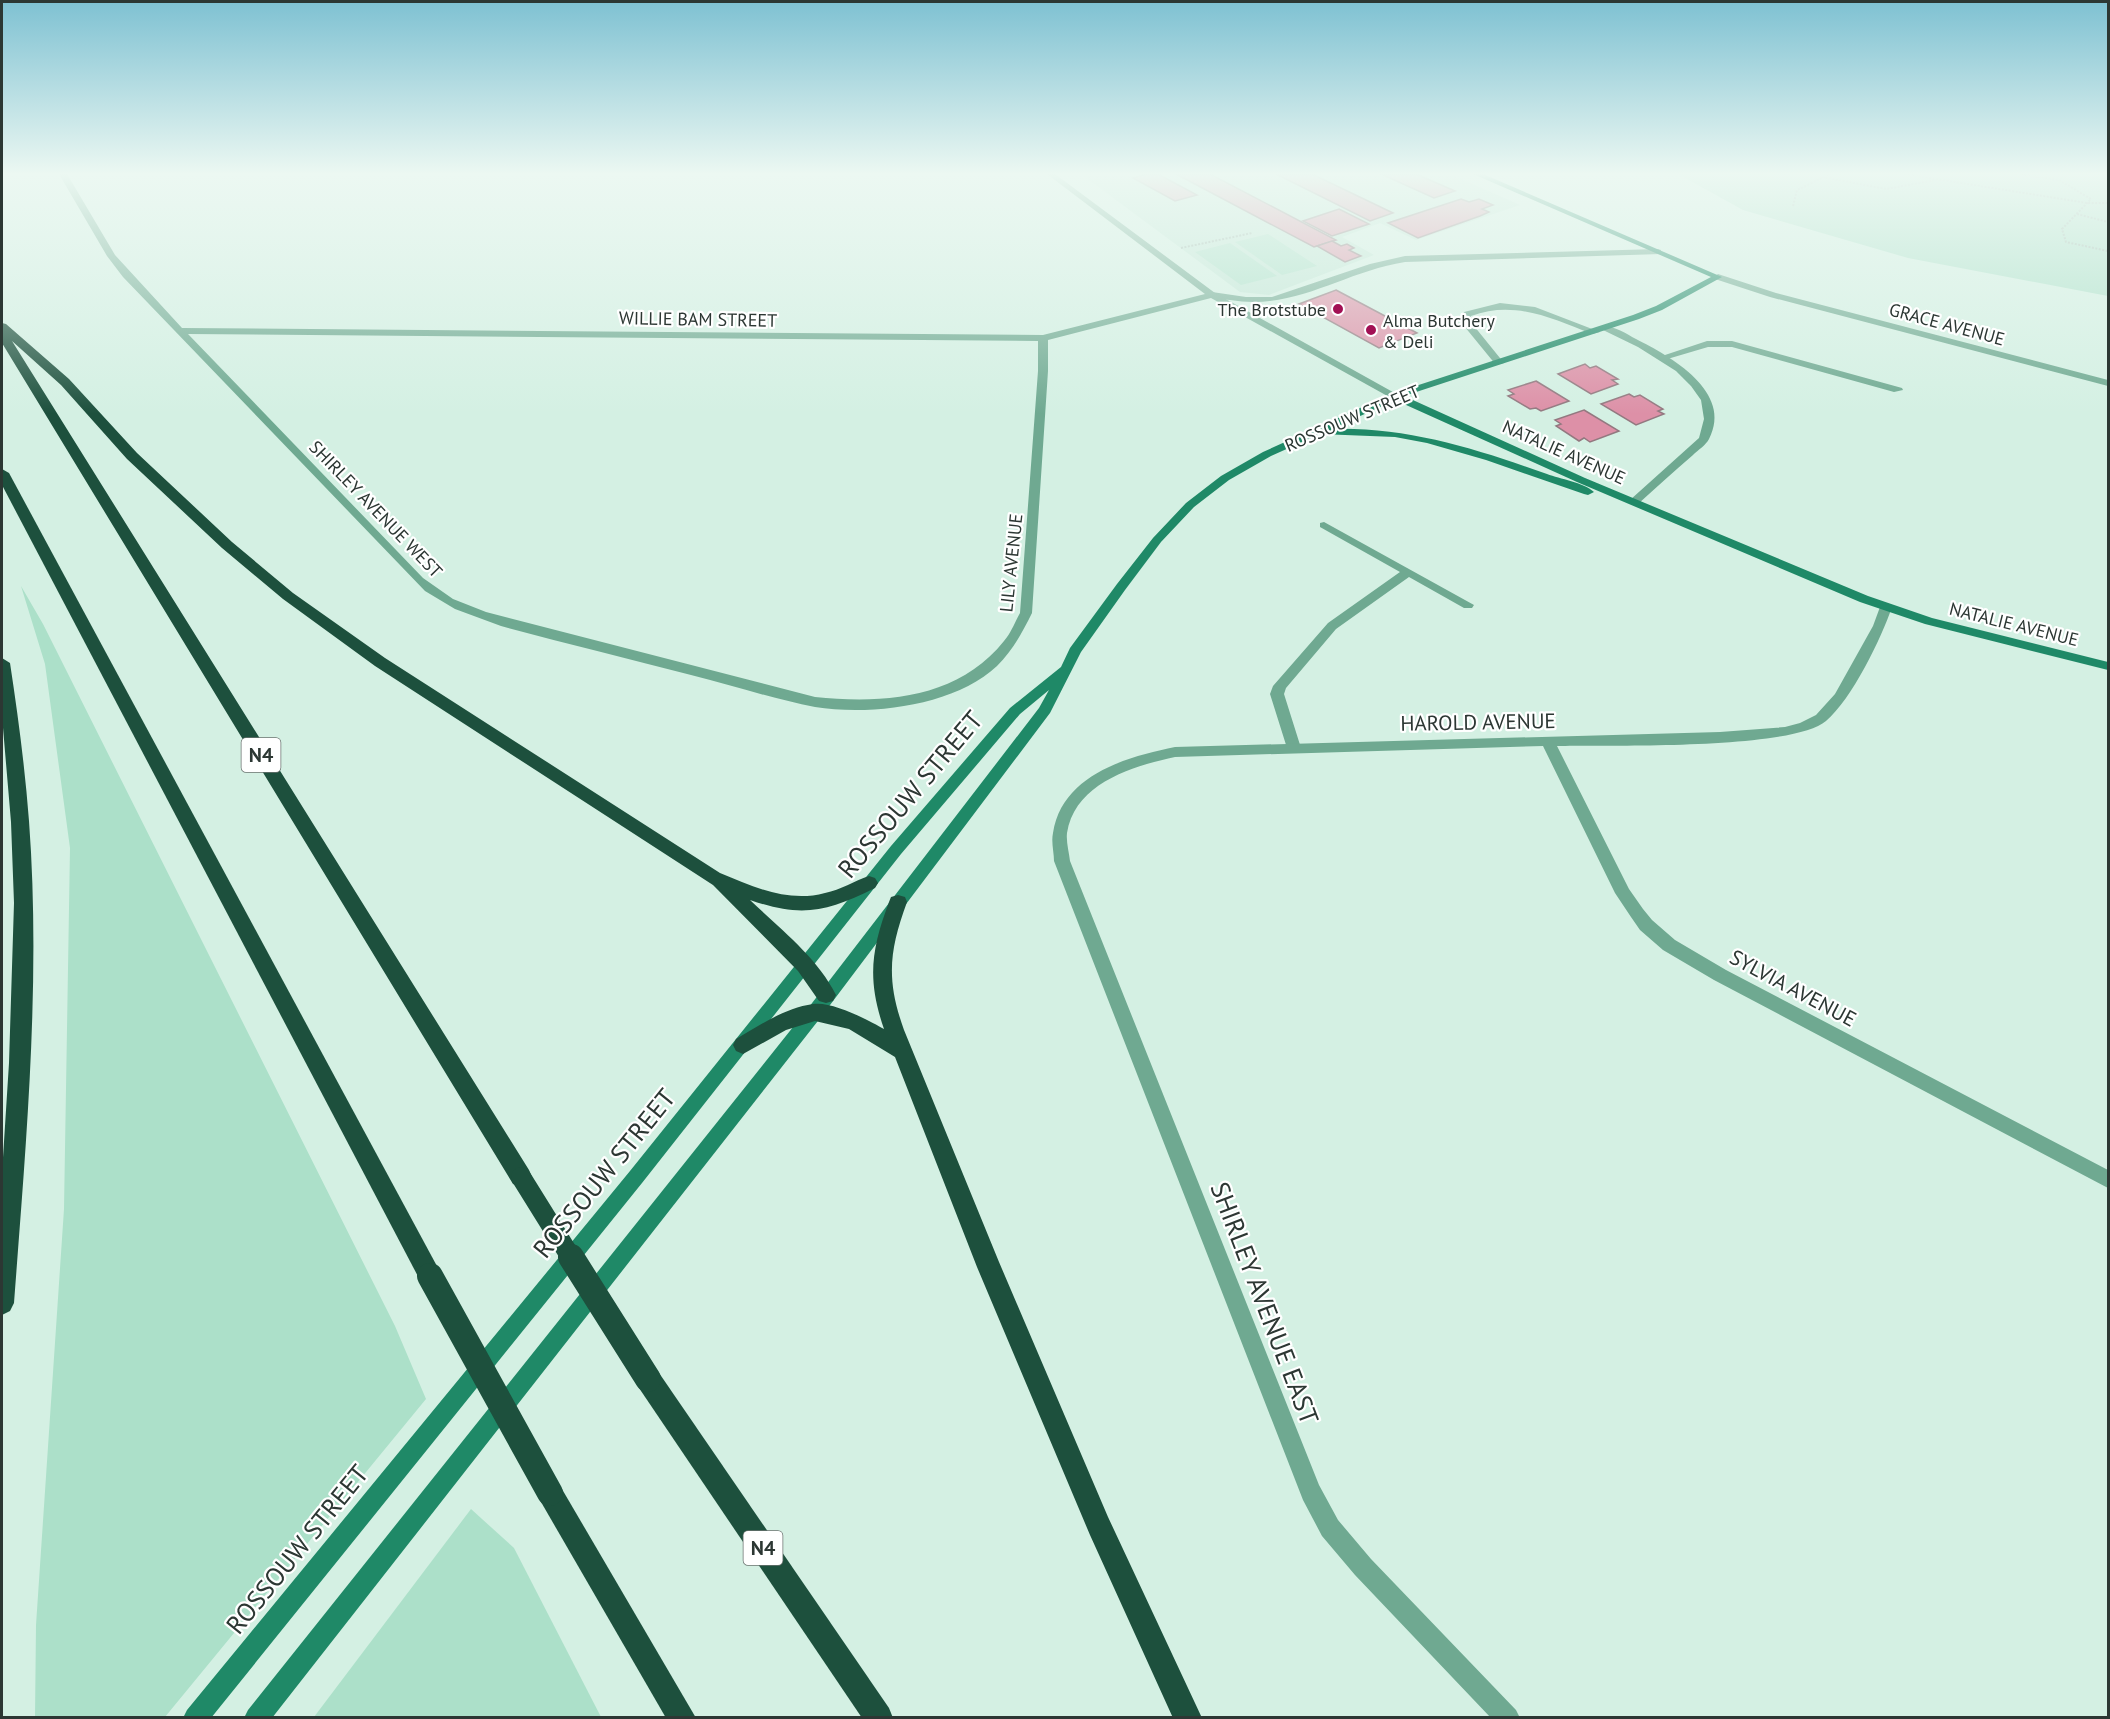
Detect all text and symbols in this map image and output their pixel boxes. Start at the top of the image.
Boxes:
place label: The Brotstube [1218,298,1326,321]
street label: GRACE AVENUE [1887,298,2007,350]
marker: The Brotstube [1331,302,1345,316]
street label: WILLIE BAM STREET [619,306,777,332]
place label: Alma Butchery & Deli [1383,309,1495,353]
marker: Alma Butchery & Deli [1364,323,1378,337]
street label: ROSSOUW STREET [1281,379,1423,457]
street label: NATALIE AVENUE [1499,415,1629,489]
street label: SHIRLEY AVENUE WEST [304,436,448,582]
street label: LILY AVENUE [994,513,1028,613]
street label: NATALIE AVENUE [1947,597,2081,651]
street label: ROSSOUW STREET [830,704,990,884]
street label: HAROLD AVENUE [1400,707,1556,737]
road number: N4 [242,738,280,772]
street label: SYLVIA AVENUE [1725,943,1861,1033]
street label: ROSSOUW STREET [526,1082,682,1264]
street label: SHIRLEY AVENUE EAST [1204,1177,1326,1429]
street label: ROSSOUW STREET [219,1458,375,1640]
road number: N4 [744,1531,783,1565]

